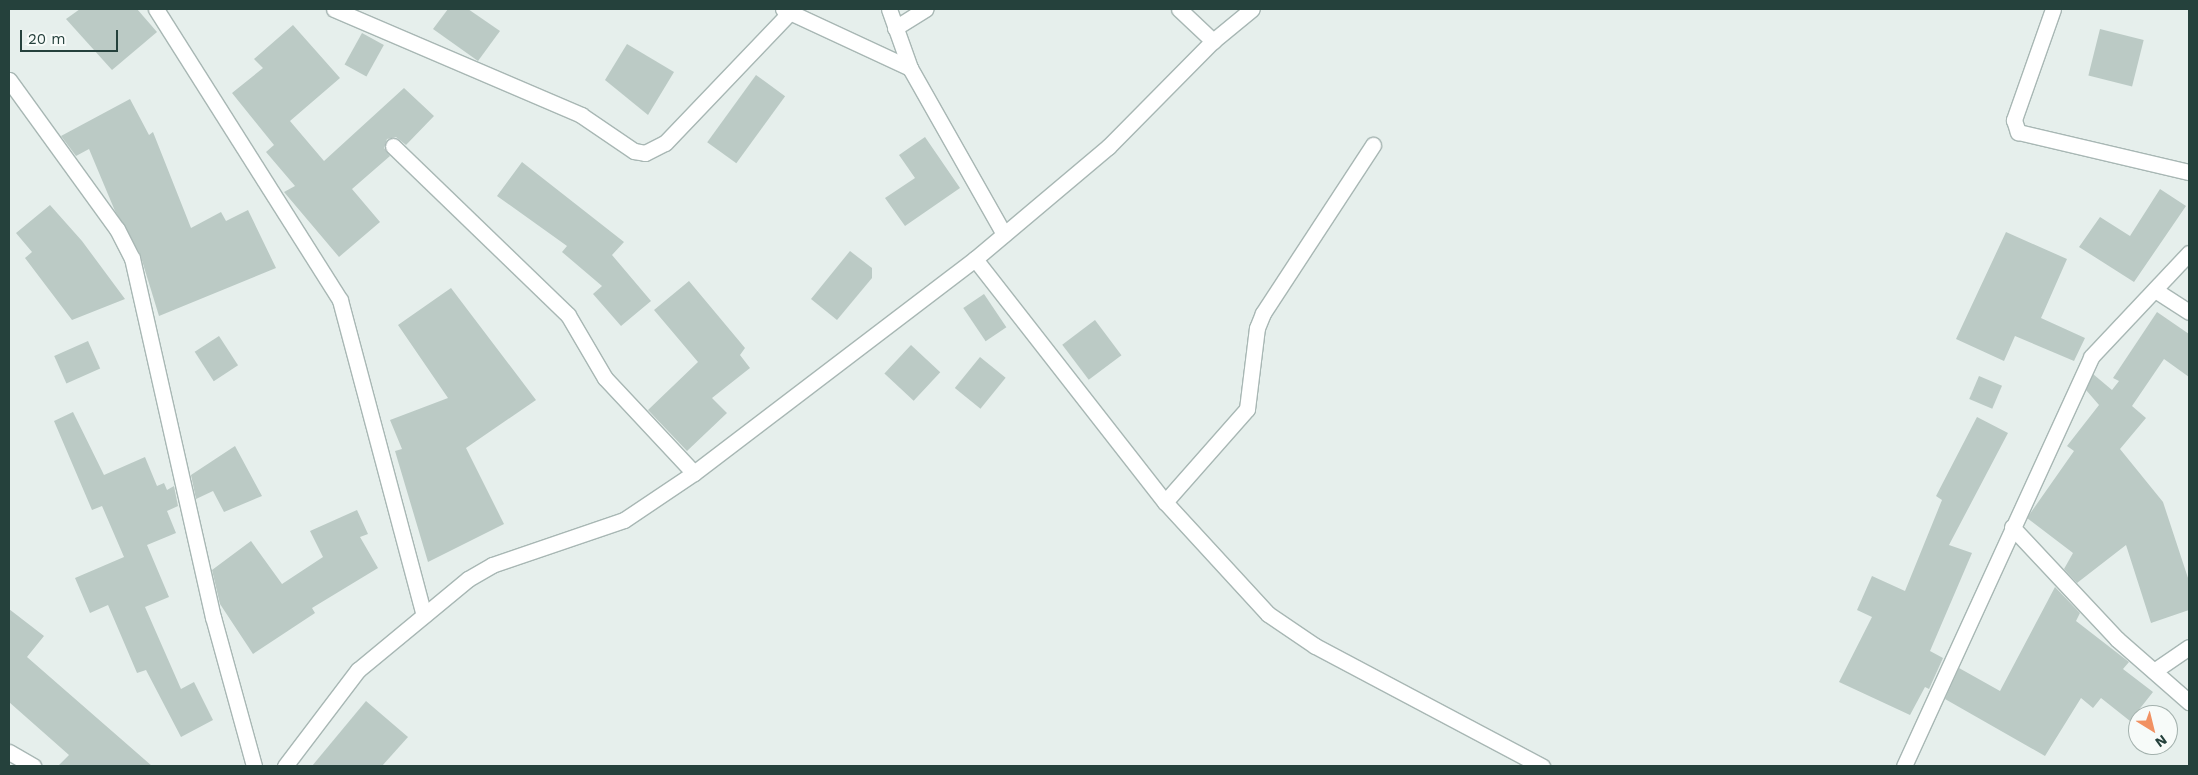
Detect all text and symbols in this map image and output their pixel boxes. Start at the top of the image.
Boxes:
scale bar [22,20,120,52]
text: 20 m [28,30,66,48]
north arrow [2128,705,2178,755]
text: N [2152,732,2170,751]

